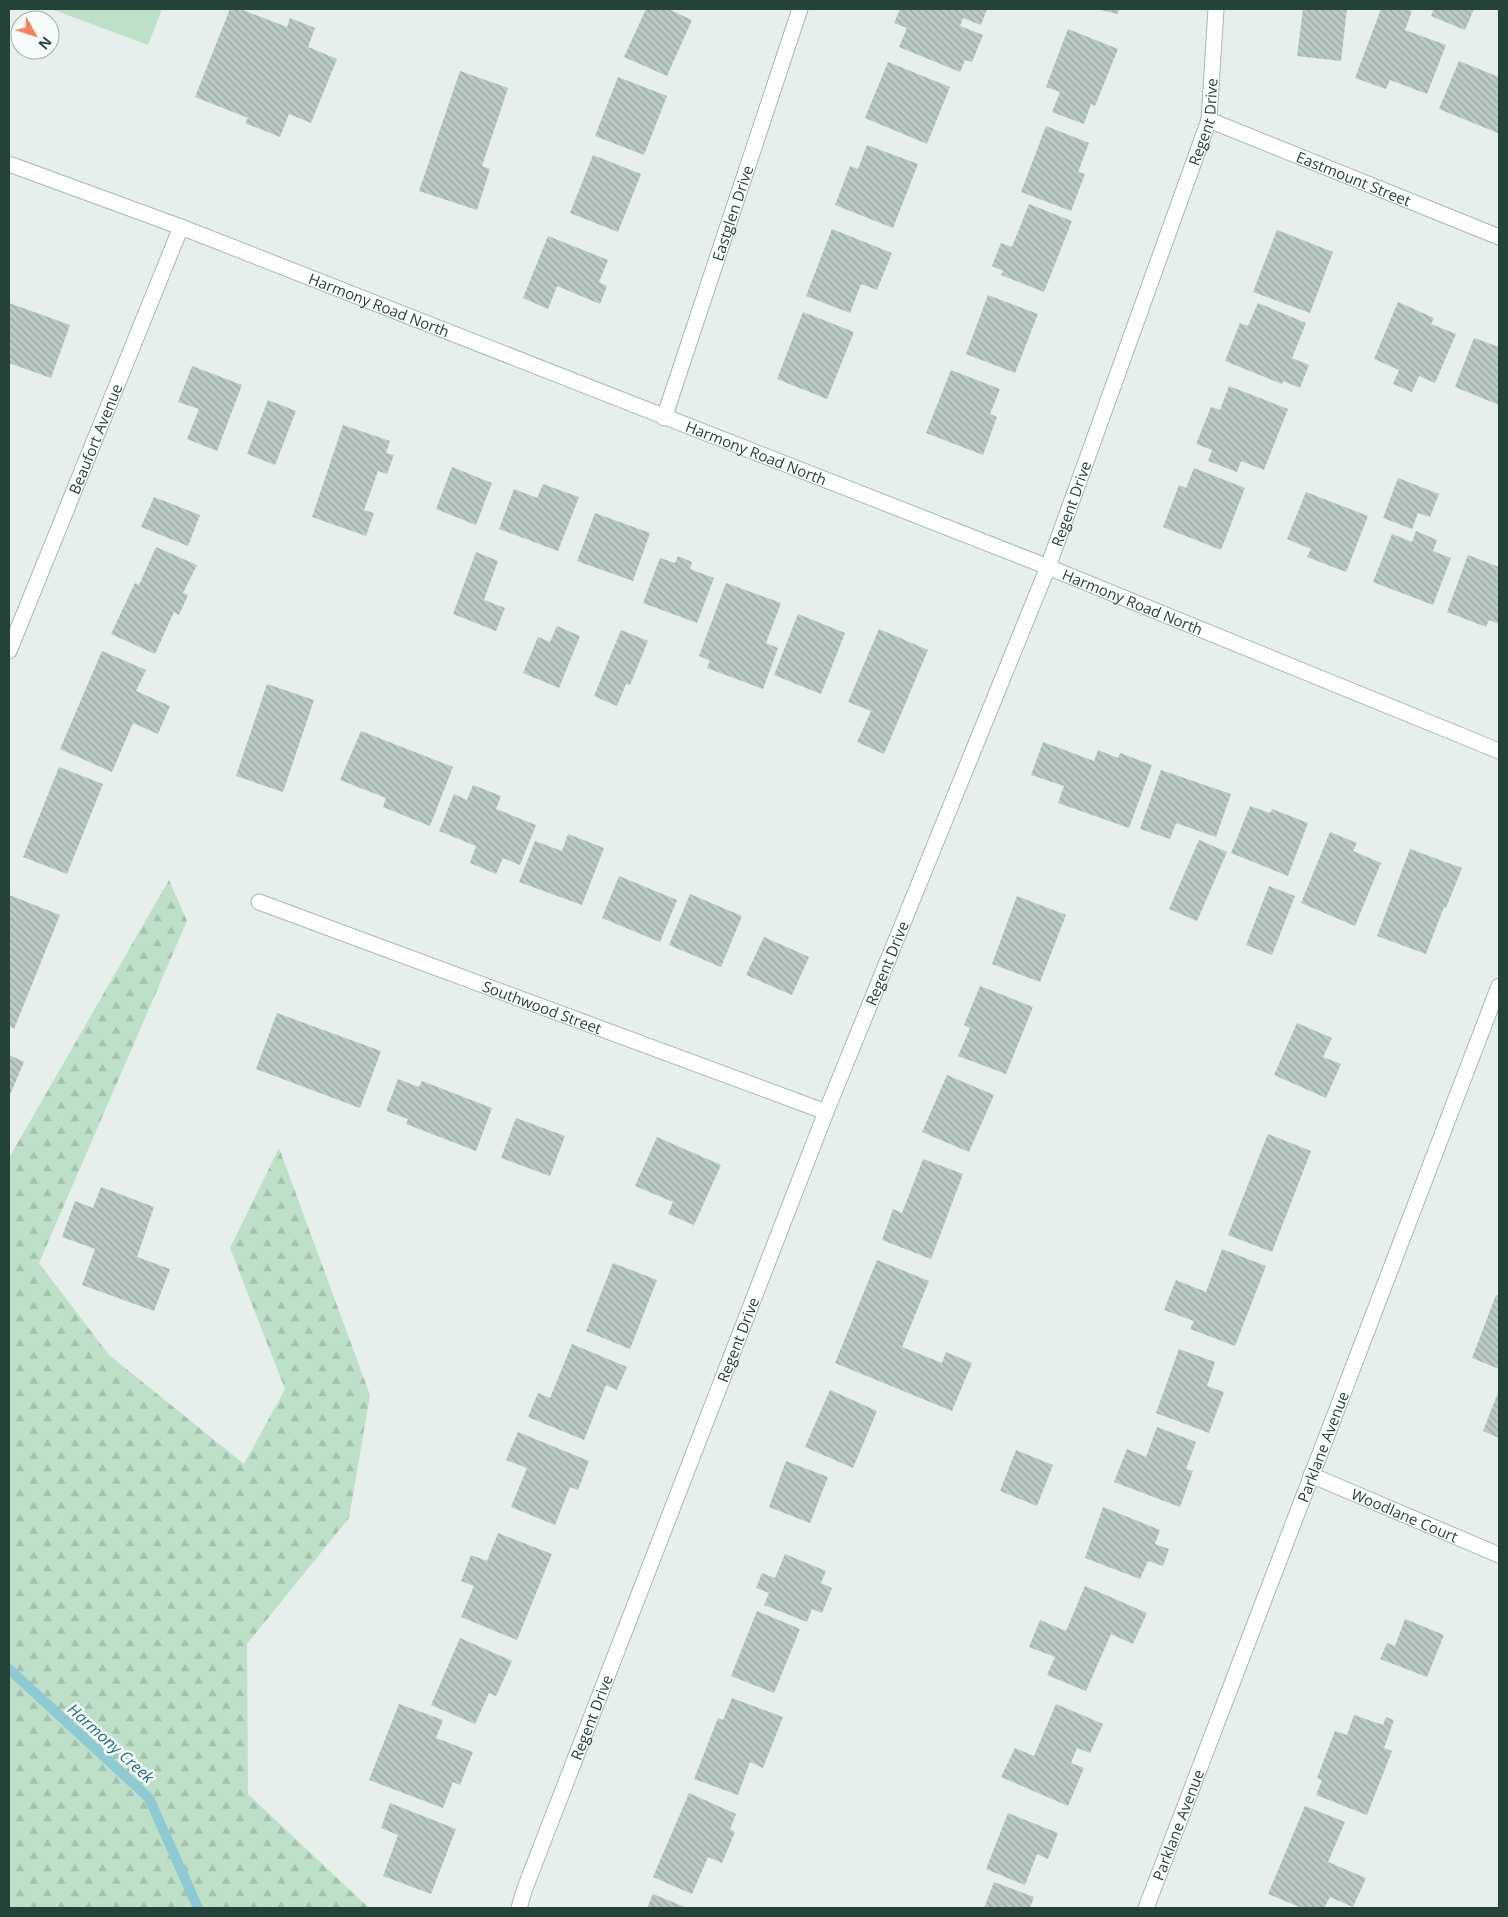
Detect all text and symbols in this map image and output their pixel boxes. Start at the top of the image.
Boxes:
north arrow [10,10,60,60]
text: N [35,33,56,54]
street label: Regent Drive [1183,77,1222,168]
street label: Eastmount Street [1293,146,1414,210]
street label: Eastglen Drive [707,163,757,263]
street label: Harmony Road North [306,268,453,341]
street label: Beaufort Avenue [64,381,126,497]
street label: Harmony Road North [683,416,830,489]
street label: Regent Drive [1046,458,1095,549]
street label: Harmony Road North [1060,564,1206,639]
street label: Regent Drive [861,918,913,1008]
street label: Southwood Street [480,976,605,1038]
street label: Regent Drive [712,1294,763,1385]
street label: Parklane Avenue [1292,1388,1353,1505]
street label: Woodlane Court [1348,1483,1461,1546]
street label: Regent Drive [566,1672,617,1763]
water label: Harmony Creek [63,1698,160,1789]
street label: Parklane Avenue [1147,1767,1208,1883]

